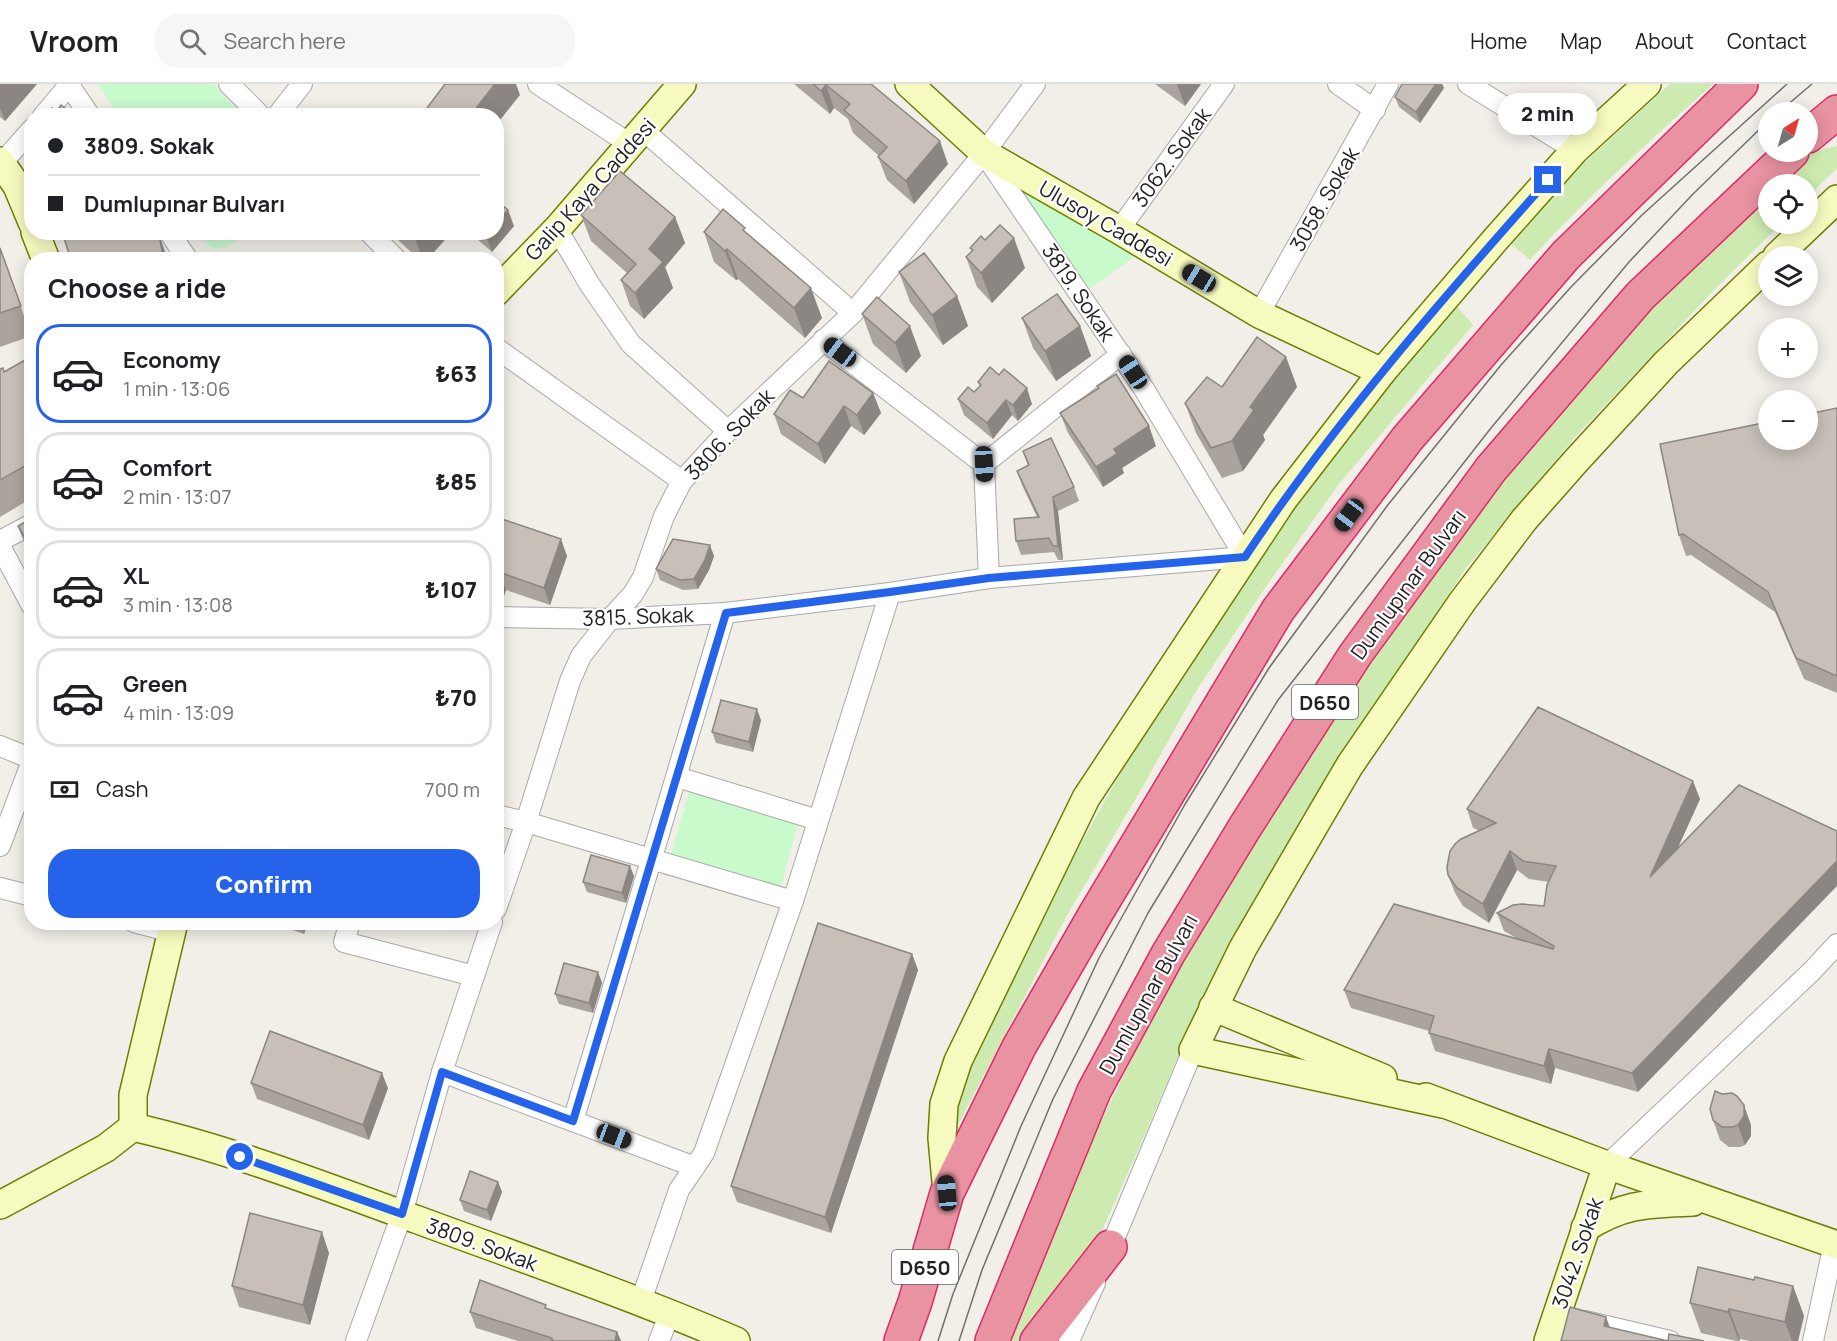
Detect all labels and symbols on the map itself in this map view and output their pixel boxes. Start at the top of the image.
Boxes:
callout: 2 min [1498,93,1598,135]
street label: 3062. Sokak [1125,101,1217,212]
north arrow [1758,102,1818,162]
street label: Galip Kaya Caddesi [518,112,662,266]
street label: 3058. Sokak [1283,141,1365,256]
route end [1534,166,1561,193]
street label: Ulusoy Caddesi [1034,173,1178,273]
street label: 3819. Sokak [1036,238,1122,347]
car [1179,261,1219,295]
car [820,334,860,370]
car [1116,352,1150,392]
street label: 3806. Sokak [678,382,780,486]
car [974,446,994,482]
car [1331,495,1367,535]
street label: Dumlupınar Bulvarı [1344,503,1472,665]
street label: 3815. Sokak [582,600,695,632]
road number: D650 [1292,685,1358,719]
street label: Dumlupınar Bulvarı [1092,909,1204,1079]
car [594,1121,634,1151]
route start [226,1143,253,1170]
car [936,1174,958,1212]
street label: 3042. Sokak [1545,1193,1609,1312]
street label: 3809. Sokak [422,1211,542,1277]
road number: D650 [892,1250,958,1284]

